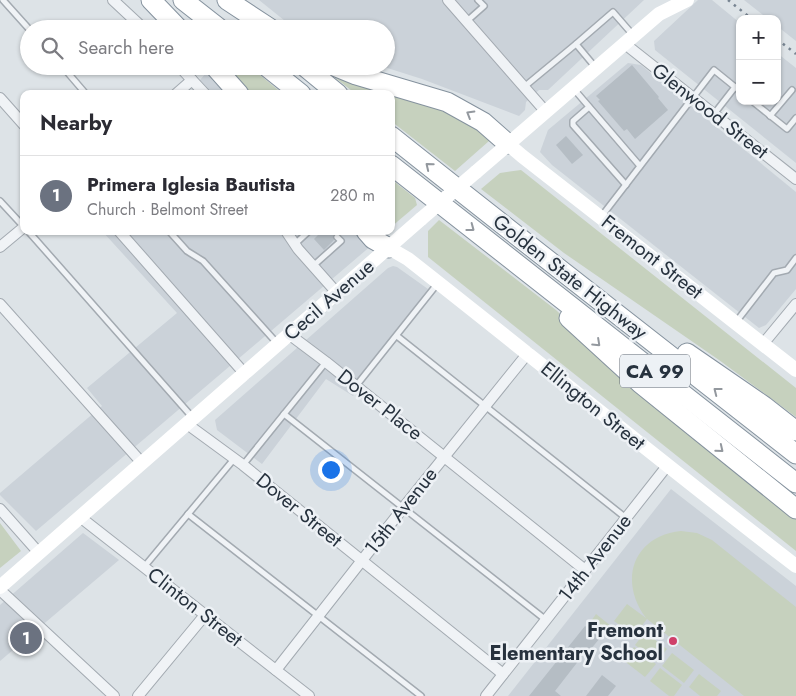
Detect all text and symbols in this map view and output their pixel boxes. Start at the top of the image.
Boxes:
map controls [736,15,781,105]
button: + [736,15,781,60]
search box [20,20,395,75]
icon: search [38,34,66,62]
text: Search here [78,34,174,61]
street label: Glenwood Street [645,56,775,166]
button: − [736,60,781,105]
text: Nearby [40,108,112,138]
one-way arrow [466,111,475,121]
one-way arrow [426,164,435,172]
text: Primera Iglesia Bautista [87,171,295,198]
text: 1 [52,184,60,207]
text: 280 m [330,184,375,207]
text: Church · Belmont Street [87,198,248,221]
street label: Golden State Highway [487,207,654,347]
street label: Fremont Street [595,208,709,306]
one-way arrow [465,222,474,230]
street label: Cecil Avenue [277,252,381,348]
one-way arrow [591,337,600,346]
road number: CA 99 [620,354,690,388]
street label: Ellington Street [534,355,652,457]
street label: Dover Place [331,363,429,447]
one-way arrow [713,388,722,397]
one-way arrow [714,443,723,451]
your location [318,457,344,483]
street label: 15th Avenue [358,461,444,561]
street label: Dover Street [250,466,349,554]
street label: 14th Avenue [551,508,639,608]
street label: Clinton Street [141,560,249,654]
place label: Fremont Elementary School [490,616,664,668]
pin: 1 [10,619,42,657]
marker: Fremont Elementary School [667,635,679,647]

